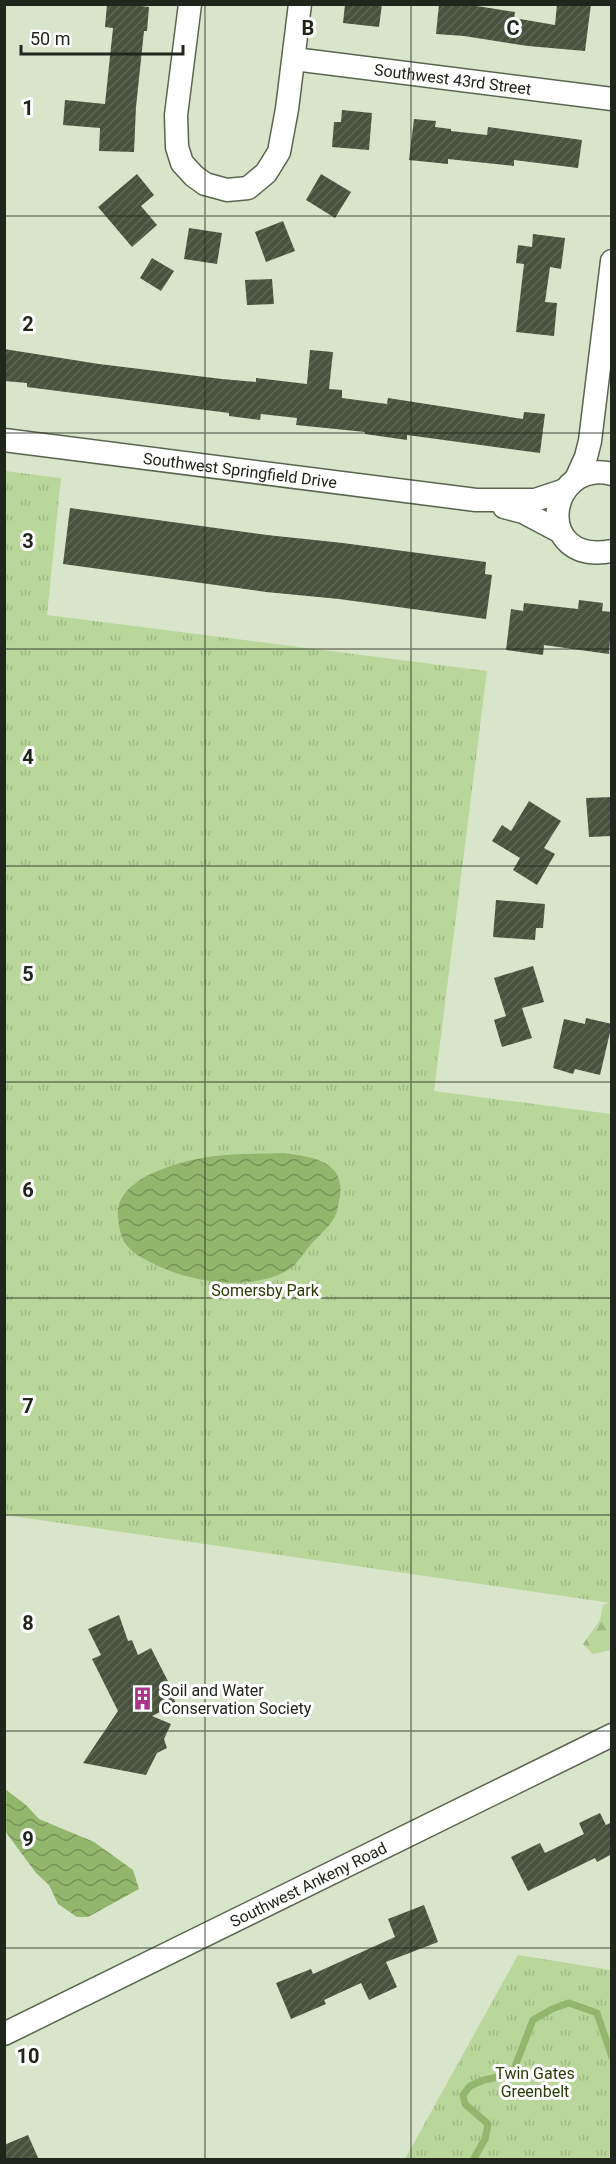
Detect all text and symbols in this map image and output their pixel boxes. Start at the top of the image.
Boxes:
text: B [302,16,314,40]
text: C [506,16,520,40]
scale bar [21,18,183,56]
text: 50 m [30,28,70,49]
street label: Southwest 43rd Street [373,60,532,98]
text: 1 [22,96,34,120]
text: 2 [22,312,34,336]
street label: Southwest Springfield Drive [142,448,338,492]
text: 3 [22,529,34,553]
text: 4 [22,745,34,769]
text: 5 [22,962,34,986]
text: 6 [22,1178,34,1202]
park label: Somersby Park [211,1281,320,1300]
text: 7 [22,1394,34,1418]
text: 8 [22,1611,34,1635]
place label: Soil and Water Conservation Society [161,1681,312,1718]
building icon: Soil and Water Conservation Society [130,1686,156,1712]
text: 9 [22,1827,34,1851]
street label: Southwest Ankeny Road [227,1838,390,1931]
text: 10 [17,2044,39,2068]
park label: Twin Gates Greenbelt [495,2064,575,2101]

